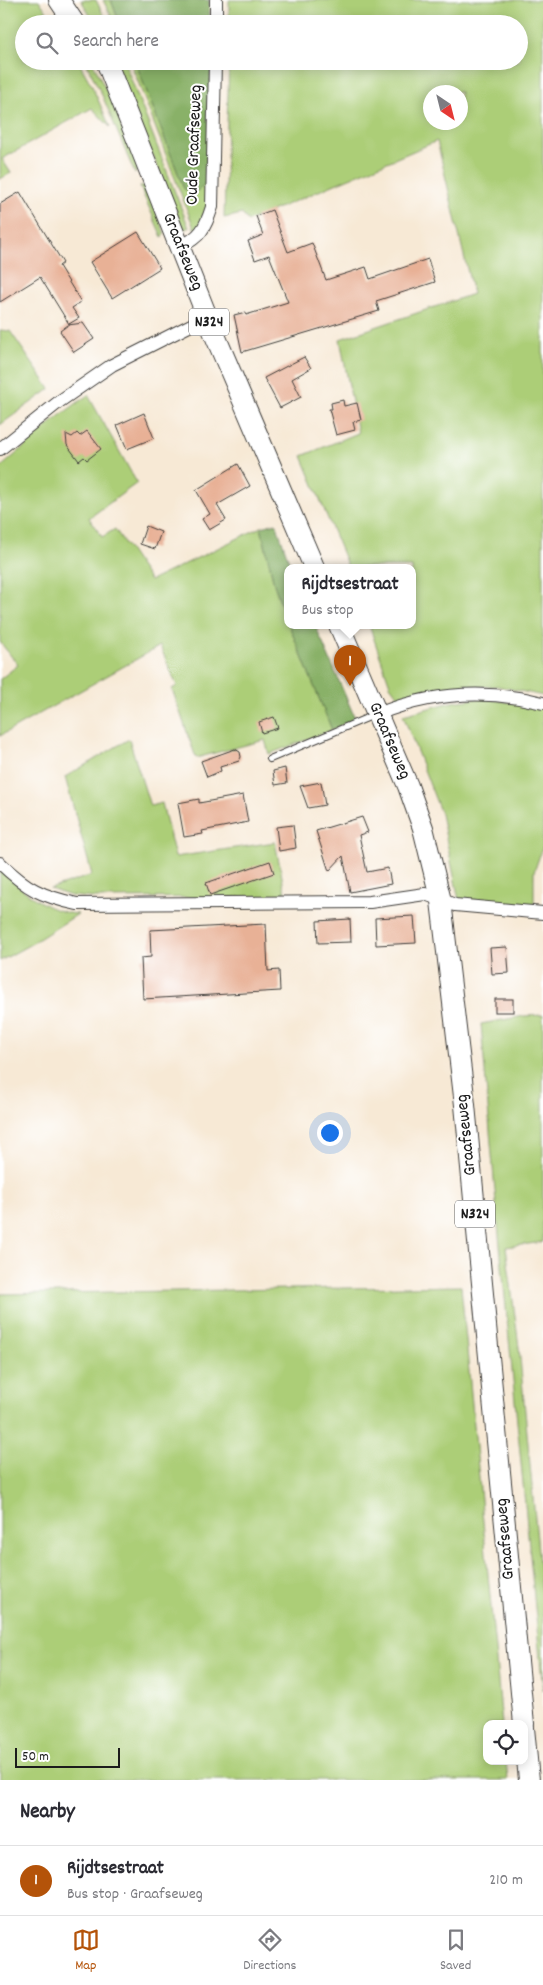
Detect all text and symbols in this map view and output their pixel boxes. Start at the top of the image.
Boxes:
search box [15,15,528,70]
icon: search [33,29,61,57]
text: Search here [73,29,159,56]
street label: Oude Graafseweg [180,84,210,206]
north arrow [423,85,468,130]
street label: Graafseweg [155,209,209,295]
road number: N324 [189,308,229,336]
popup [284,564,416,629]
text: Rijdtsestraat [302,572,398,599]
text: Bus stop [302,599,354,622]
pin: 1 [334,645,366,686]
street label: Graafseweg [361,698,417,784]
street label: Graafseweg [450,1093,484,1177]
your location [317,1120,343,1146]
road number: N324 [455,1200,495,1228]
street label: Graafseweg [490,1497,522,1581]
map controls [483,1720,528,1765]
button: locate [483,1720,528,1765]
scale bar [15,1745,120,1768]
text: 50 m [22,1747,49,1767]
text: Nearby [20,1798,75,1828]
text: Rijdtsestraat [67,1856,164,1883]
text: 1 [34,1869,38,1892]
text: 210 m [489,1869,523,1892]
text: Bus stop · Graafseweg [67,1883,203,1906]
tab: Map [72,1926,100,1976]
tab: Directions [243,1926,296,1976]
tab: Saved [440,1926,471,1976]

